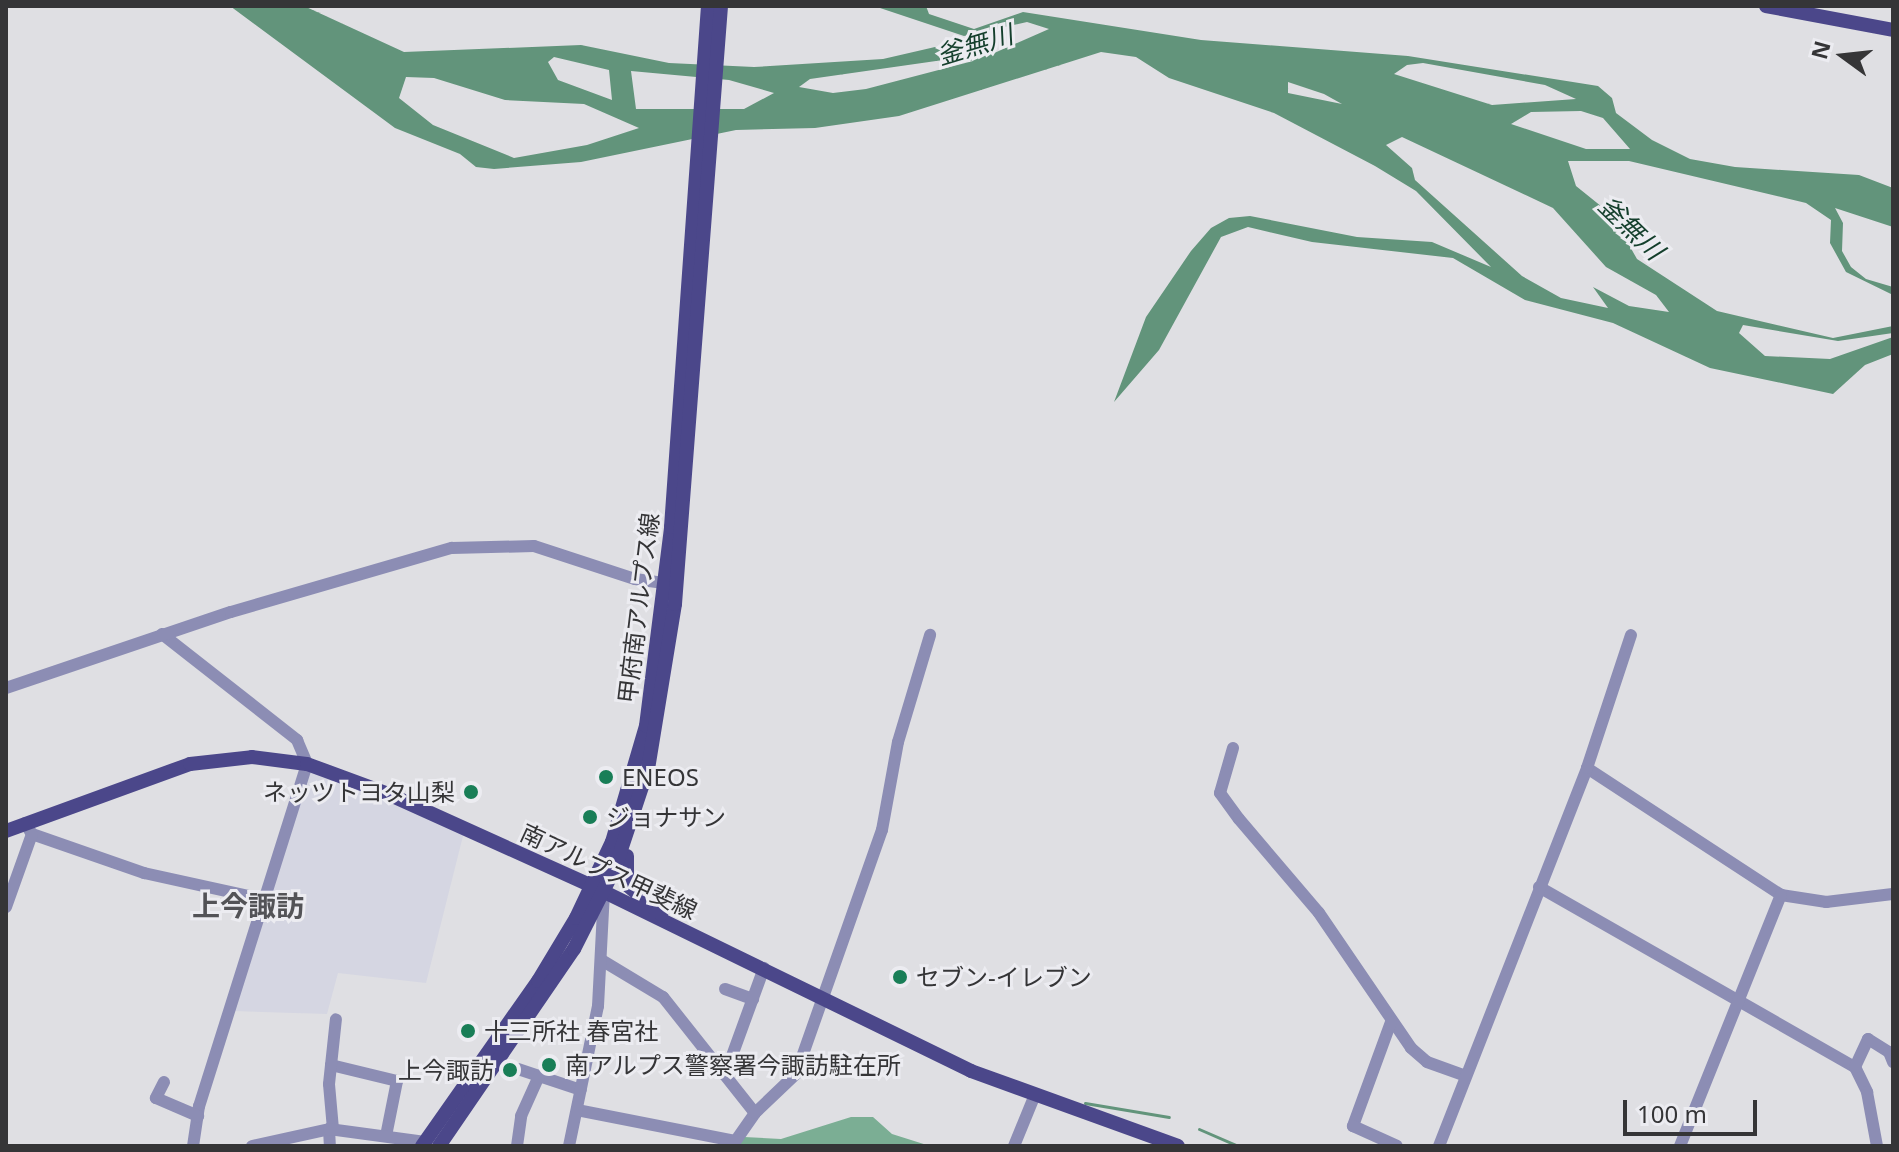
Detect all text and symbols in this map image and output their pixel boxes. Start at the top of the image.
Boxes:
north arrow [1803,16,1883,96]
water label: 釜無川 [933,19,1017,71]
text: N [1803,37,1837,62]
water label: 釜無川 [1592,190,1670,266]
street label: 甲府南アルプス線 [612,511,664,705]
place label: ENEOS [622,763,699,791]
marker: ENEOS [597,768,615,786]
place label: ネッツトヨタ山梨 [263,778,455,806]
marker: ネッツトヨタ山梨 [462,783,480,801]
place label: ジョナサン [606,803,726,831]
marker: ジョナサン [581,808,599,826]
street label: 南アルプス甲斐線 [516,817,702,925]
district label: 上今諏訪 [192,888,304,922]
place label: セブン-イレブン [916,963,1092,991]
marker: セブン-イレブン [891,968,909,986]
place label: 十三所社 春宮社 [484,1017,658,1045]
marker: 十三所社 春宮社 [459,1022,477,1040]
place label: 南アルプス警察署今諏訪駐在所 [565,1051,901,1079]
place label: 上今諏訪 [398,1056,494,1084]
marker: 南アルプス警察署今諏訪駐在所 [540,1056,558,1074]
marker: 上今諏訪 [501,1061,519,1079]
scale bar [1627,1084,1761,1134]
text: 100 m [1637,1097,1707,1130]

